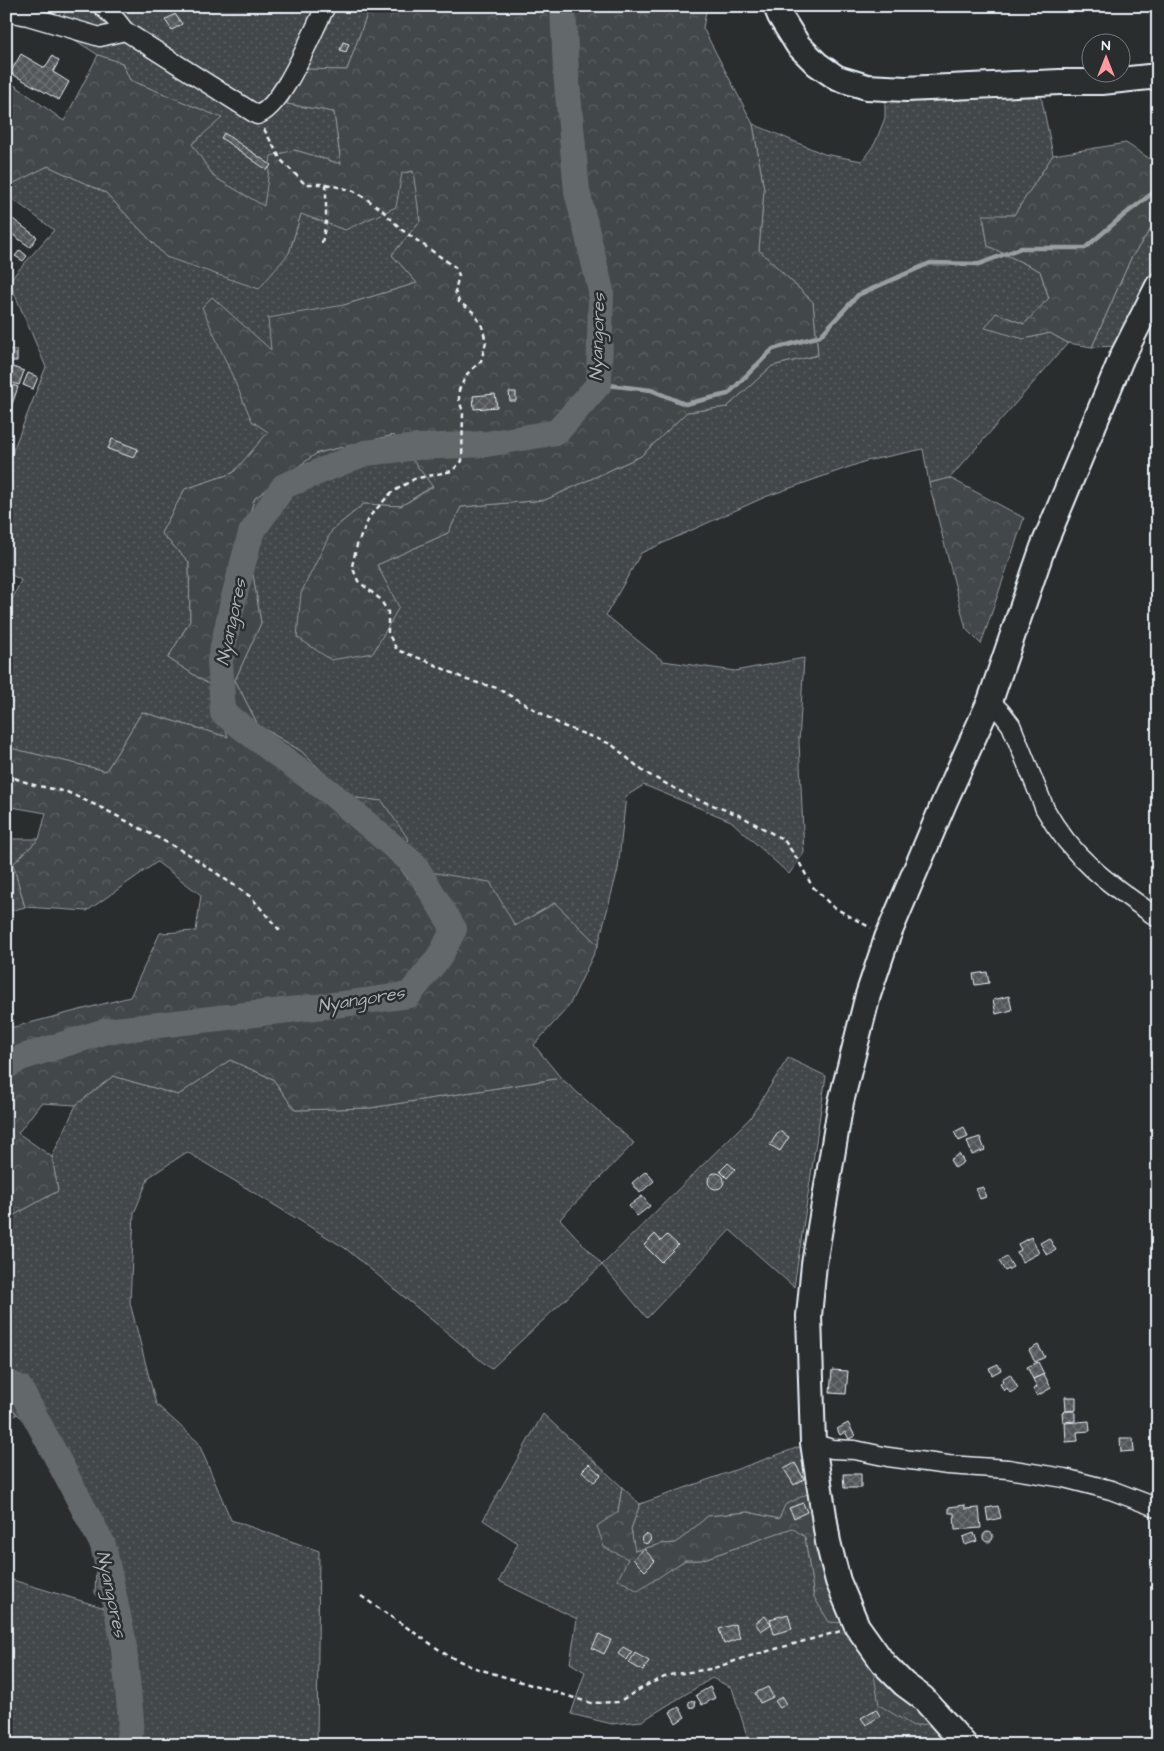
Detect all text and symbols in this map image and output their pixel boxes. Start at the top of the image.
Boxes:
north arrow [1082,32,1132,82]
text: N [1102,36,1111,56]
water label: Nyangores [583,292,613,381]
water label: Nyangores [210,576,254,668]
water label: Nyangores [316,980,407,1020]
water label: Nyangores [89,1549,133,1641]

